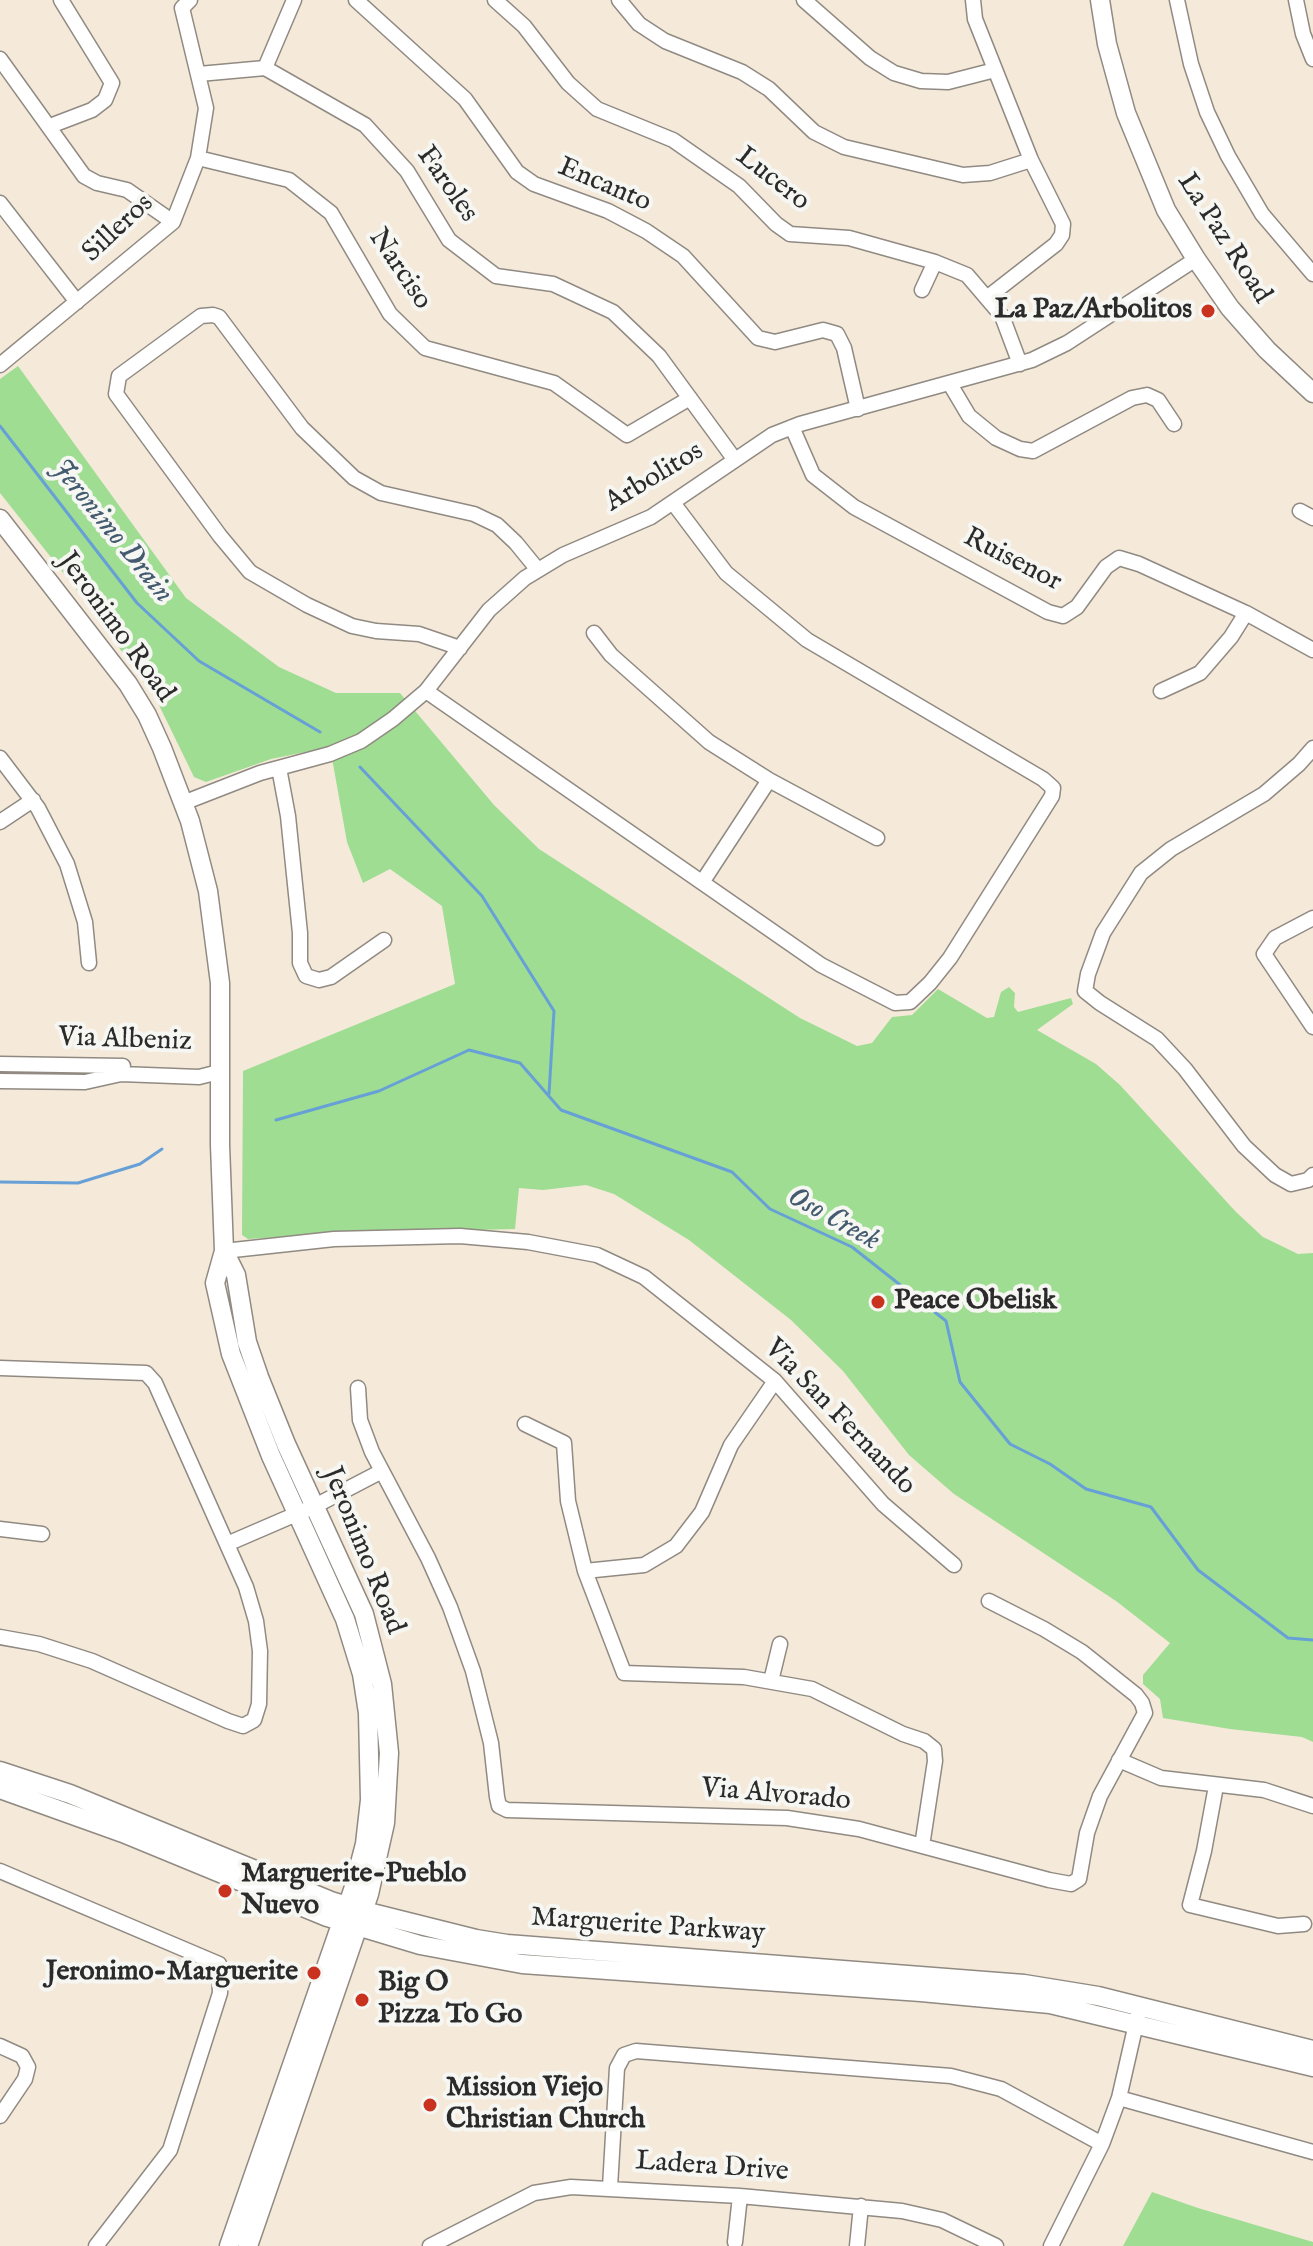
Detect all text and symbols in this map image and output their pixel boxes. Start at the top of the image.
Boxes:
street label: Faroles [408,141,484,229]
street label: Lucero [728,141,816,219]
street label: Encanto [552,151,656,221]
street label: La Paz Road [1168,168,1278,310]
street label: Silleros [76,188,162,270]
street label: Narciso [360,223,438,317]
place label: La Paz/Arbolitos [995,294,1192,328]
marker: La Paz/Arbolitos [1199,302,1217,320]
street label: Arbolitos [600,436,710,520]
water label: Jeronimo Drain [42,453,180,611]
street label: Ruisenor [957,522,1067,600]
street label: Jeronimo Road [49,546,181,710]
street label: Via Albeniz [58,1022,192,1060]
water label: Oso Creek [781,1180,885,1260]
place label: Peace Obelisk [894,1285,1057,1319]
marker: Peace Obelisk [869,1293,887,1311]
street label: Via San Fernando [756,1333,922,1503]
street label: Jeronimo Road [313,1463,411,1639]
street label: Via Alvorado [700,1773,852,1819]
place label: Marguerite-Pueblo Nuevo [241,1858,466,1924]
marker: Marguerite-Pueblo Nuevo [216,1882,234,1900]
street label: Marguerite Parkway [530,1902,766,1952]
place label: Jeronimo-Marguerite [46,1956,298,1990]
marker: Jeronimo-Marguerite [305,1964,323,1982]
place label: Big O Pizza To Go [378,1967,522,2033]
marker: Big O Pizza To Go [353,1991,371,2009]
place label: Mission Viejo Christian Church [446,2072,645,2138]
marker: Mission Viejo Christian Church [421,2096,439,2114]
street label: Ladera Drive [634,2146,790,2190]

